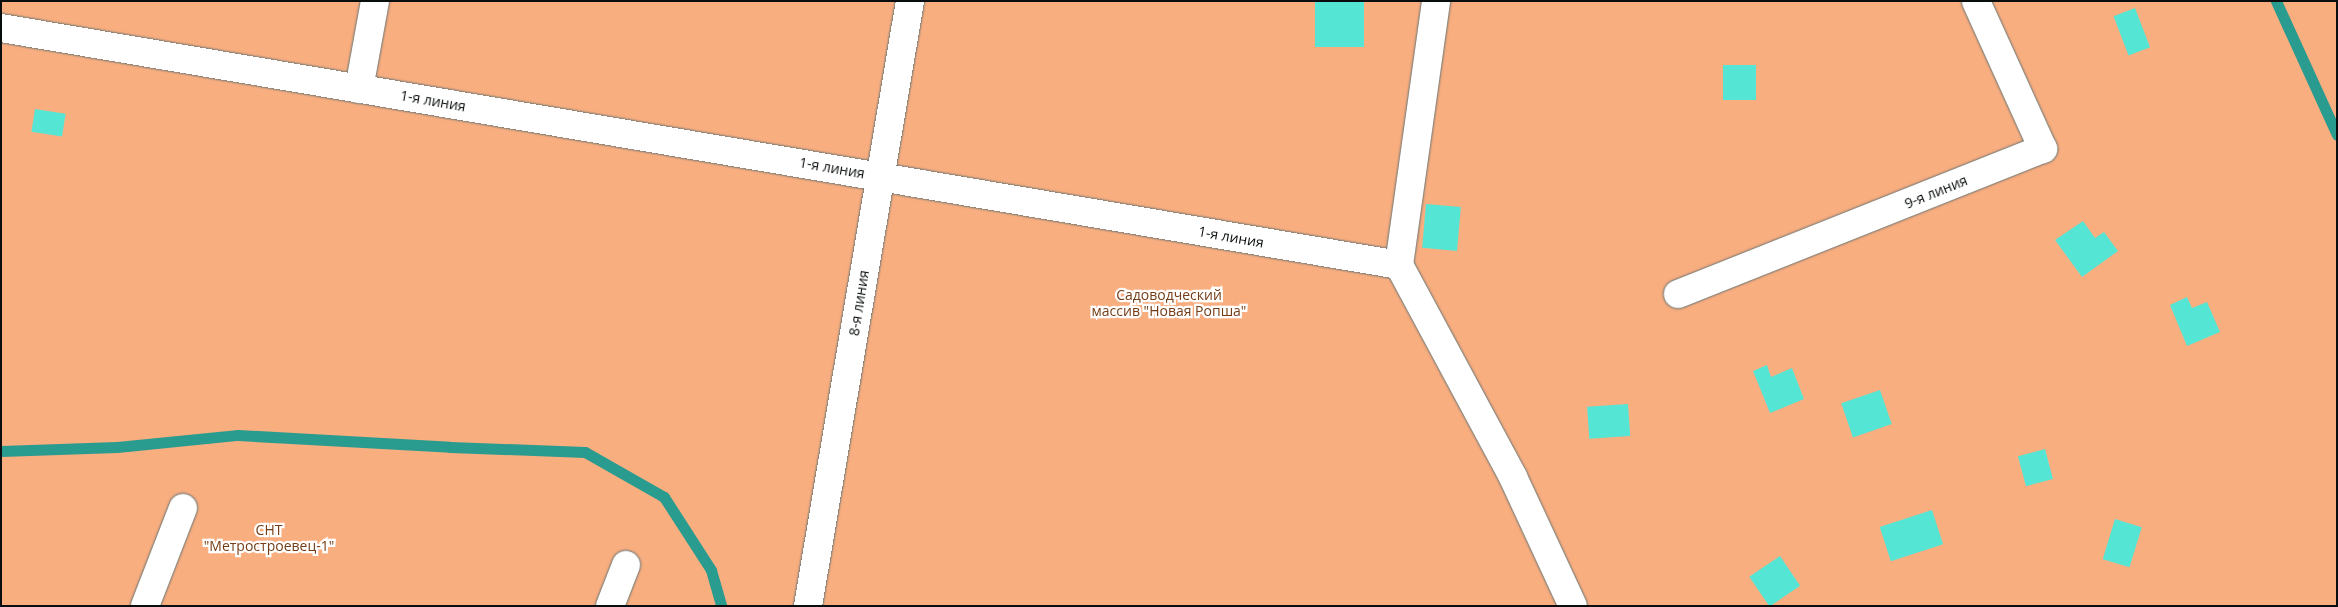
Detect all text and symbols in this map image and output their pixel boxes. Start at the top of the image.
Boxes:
street label: 1-я линия [399,87,467,115]
street label: 1-я линия [798,154,866,182]
street label: 9-я линия [1902,172,1970,212]
street label: 1-я линия [1197,223,1265,251]
street label: 8-я линия [846,269,872,337]
park label: Садоводческий массив "Новая Ропша" [1092,287,1246,320]
park label: СНТ "Метростроевец-1" [204,522,334,554]

